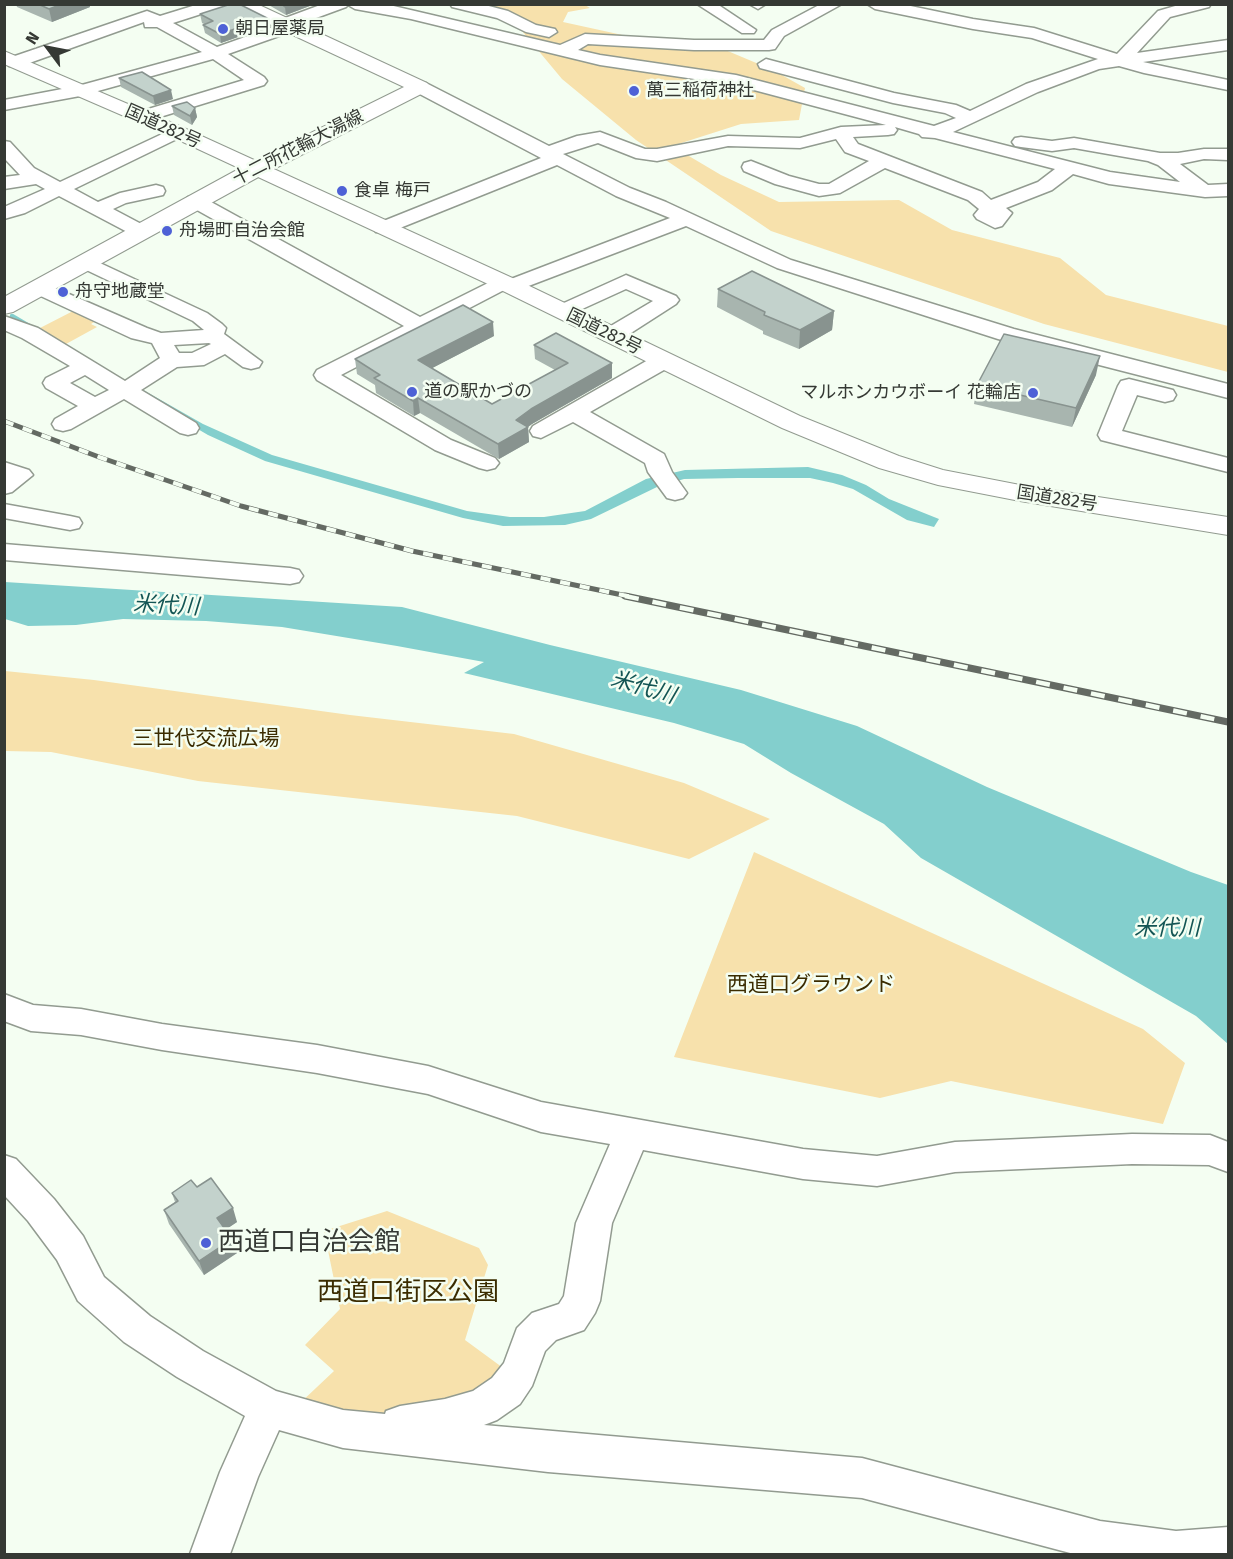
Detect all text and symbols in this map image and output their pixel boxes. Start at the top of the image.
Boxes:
north arrow [18,18,78,78]
place label: 朝日屋薬局 [235,18,325,40]
marker: 朝日屋薬局 [216,22,230,36]
text: N [21,29,43,48]
place label: 萬三稲荷神社 [646,80,754,102]
marker: 萬三稲荷神社 [627,84,641,98]
street label: 国道282号 [121,101,205,153]
street label: 十二所花輪大湯線 [229,106,367,190]
place label: 食卓 梅戸 [354,180,431,202]
marker: 食卓 梅戸 [335,184,349,198]
place label: 舟場町自治会館 [179,220,305,242]
marker: 舟場町自治会館 [160,224,174,238]
place label: 舟守地蔵堂 [75,281,165,303]
marker: 舟守地蔵堂 [56,285,70,299]
street label: 国道282号 [563,304,645,360]
place label: 道の駅かづの [424,381,532,403]
place label: マルホンカウボーイ 花輪店 [800,382,1021,404]
marker: 道の駅かづの [405,385,419,399]
marker: マルホンカウボーイ 花輪店 [1026,386,1040,400]
street label: 国道282号 [1015,482,1099,516]
water label: 米代川 [132,591,200,621]
water label: 米代川 [608,666,678,710]
park label: 三世代交流広場 [133,726,279,752]
water label: 米代川 [1134,916,1200,942]
park label: 西道口グラウンド [727,972,895,998]
place label: 西道口自治会館 [218,1227,400,1259]
marker: 西道口自治会館 [199,1236,213,1250]
park label: 西道口街区公園 [317,1277,499,1309]

